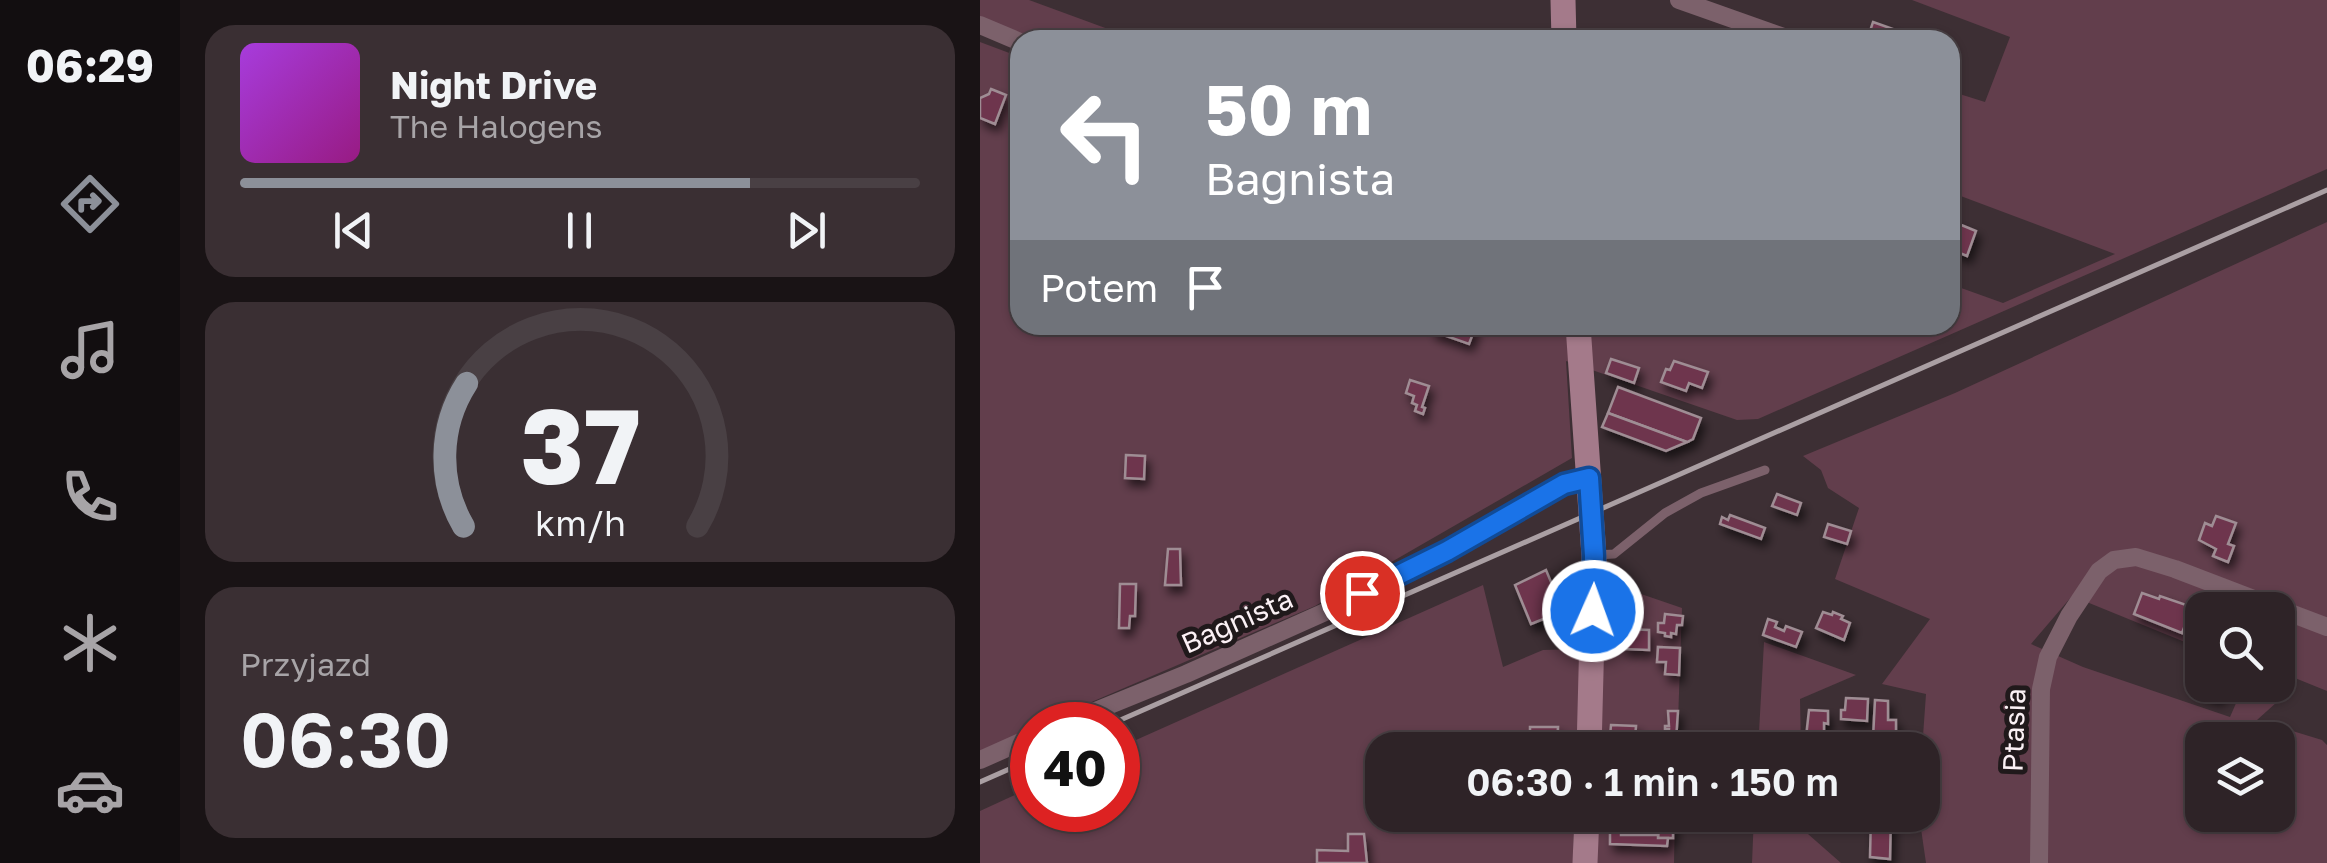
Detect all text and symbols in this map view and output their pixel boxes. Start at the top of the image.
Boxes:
text: 06:29 [26,38,154,92]
text: Night Drive [390,62,597,107]
text: 50 m [1205,66,1372,150]
icon: left [1040,70,1170,200]
text: The Halogens [390,107,602,145]
text: Bagnista [1205,151,1395,205]
icon: directions [55,169,125,239]
icon: previous [326,203,381,258]
icon: pause [552,203,607,258]
icon: next [779,203,834,258]
icon: arrive [1178,260,1233,315]
text: Potem [1040,265,1158,310]
icon: music [55,315,125,385]
text: 37 [520,382,640,507]
icon: phone [55,462,125,532]
text: km/h [535,501,625,544]
pin [1320,551,1405,636]
position arrow [1541,559,1645,663]
icon: arrive [1335,566,1390,621]
street label: Bagnista [1176,581,1298,660]
map controls [2185,592,2295,832]
button: search [2185,592,2295,702]
icon: climate [55,608,125,678]
text: Przyjazd [240,645,371,683]
street label: Ptasia [1996,688,2031,772]
text: 06:30 [240,693,451,784]
speed limit sign: 40 [1010,702,1140,832]
button: layers [2185,722,2295,832]
icon: car [55,755,125,825]
text: 06:30 · 1 min · 150 m [1466,759,1839,804]

